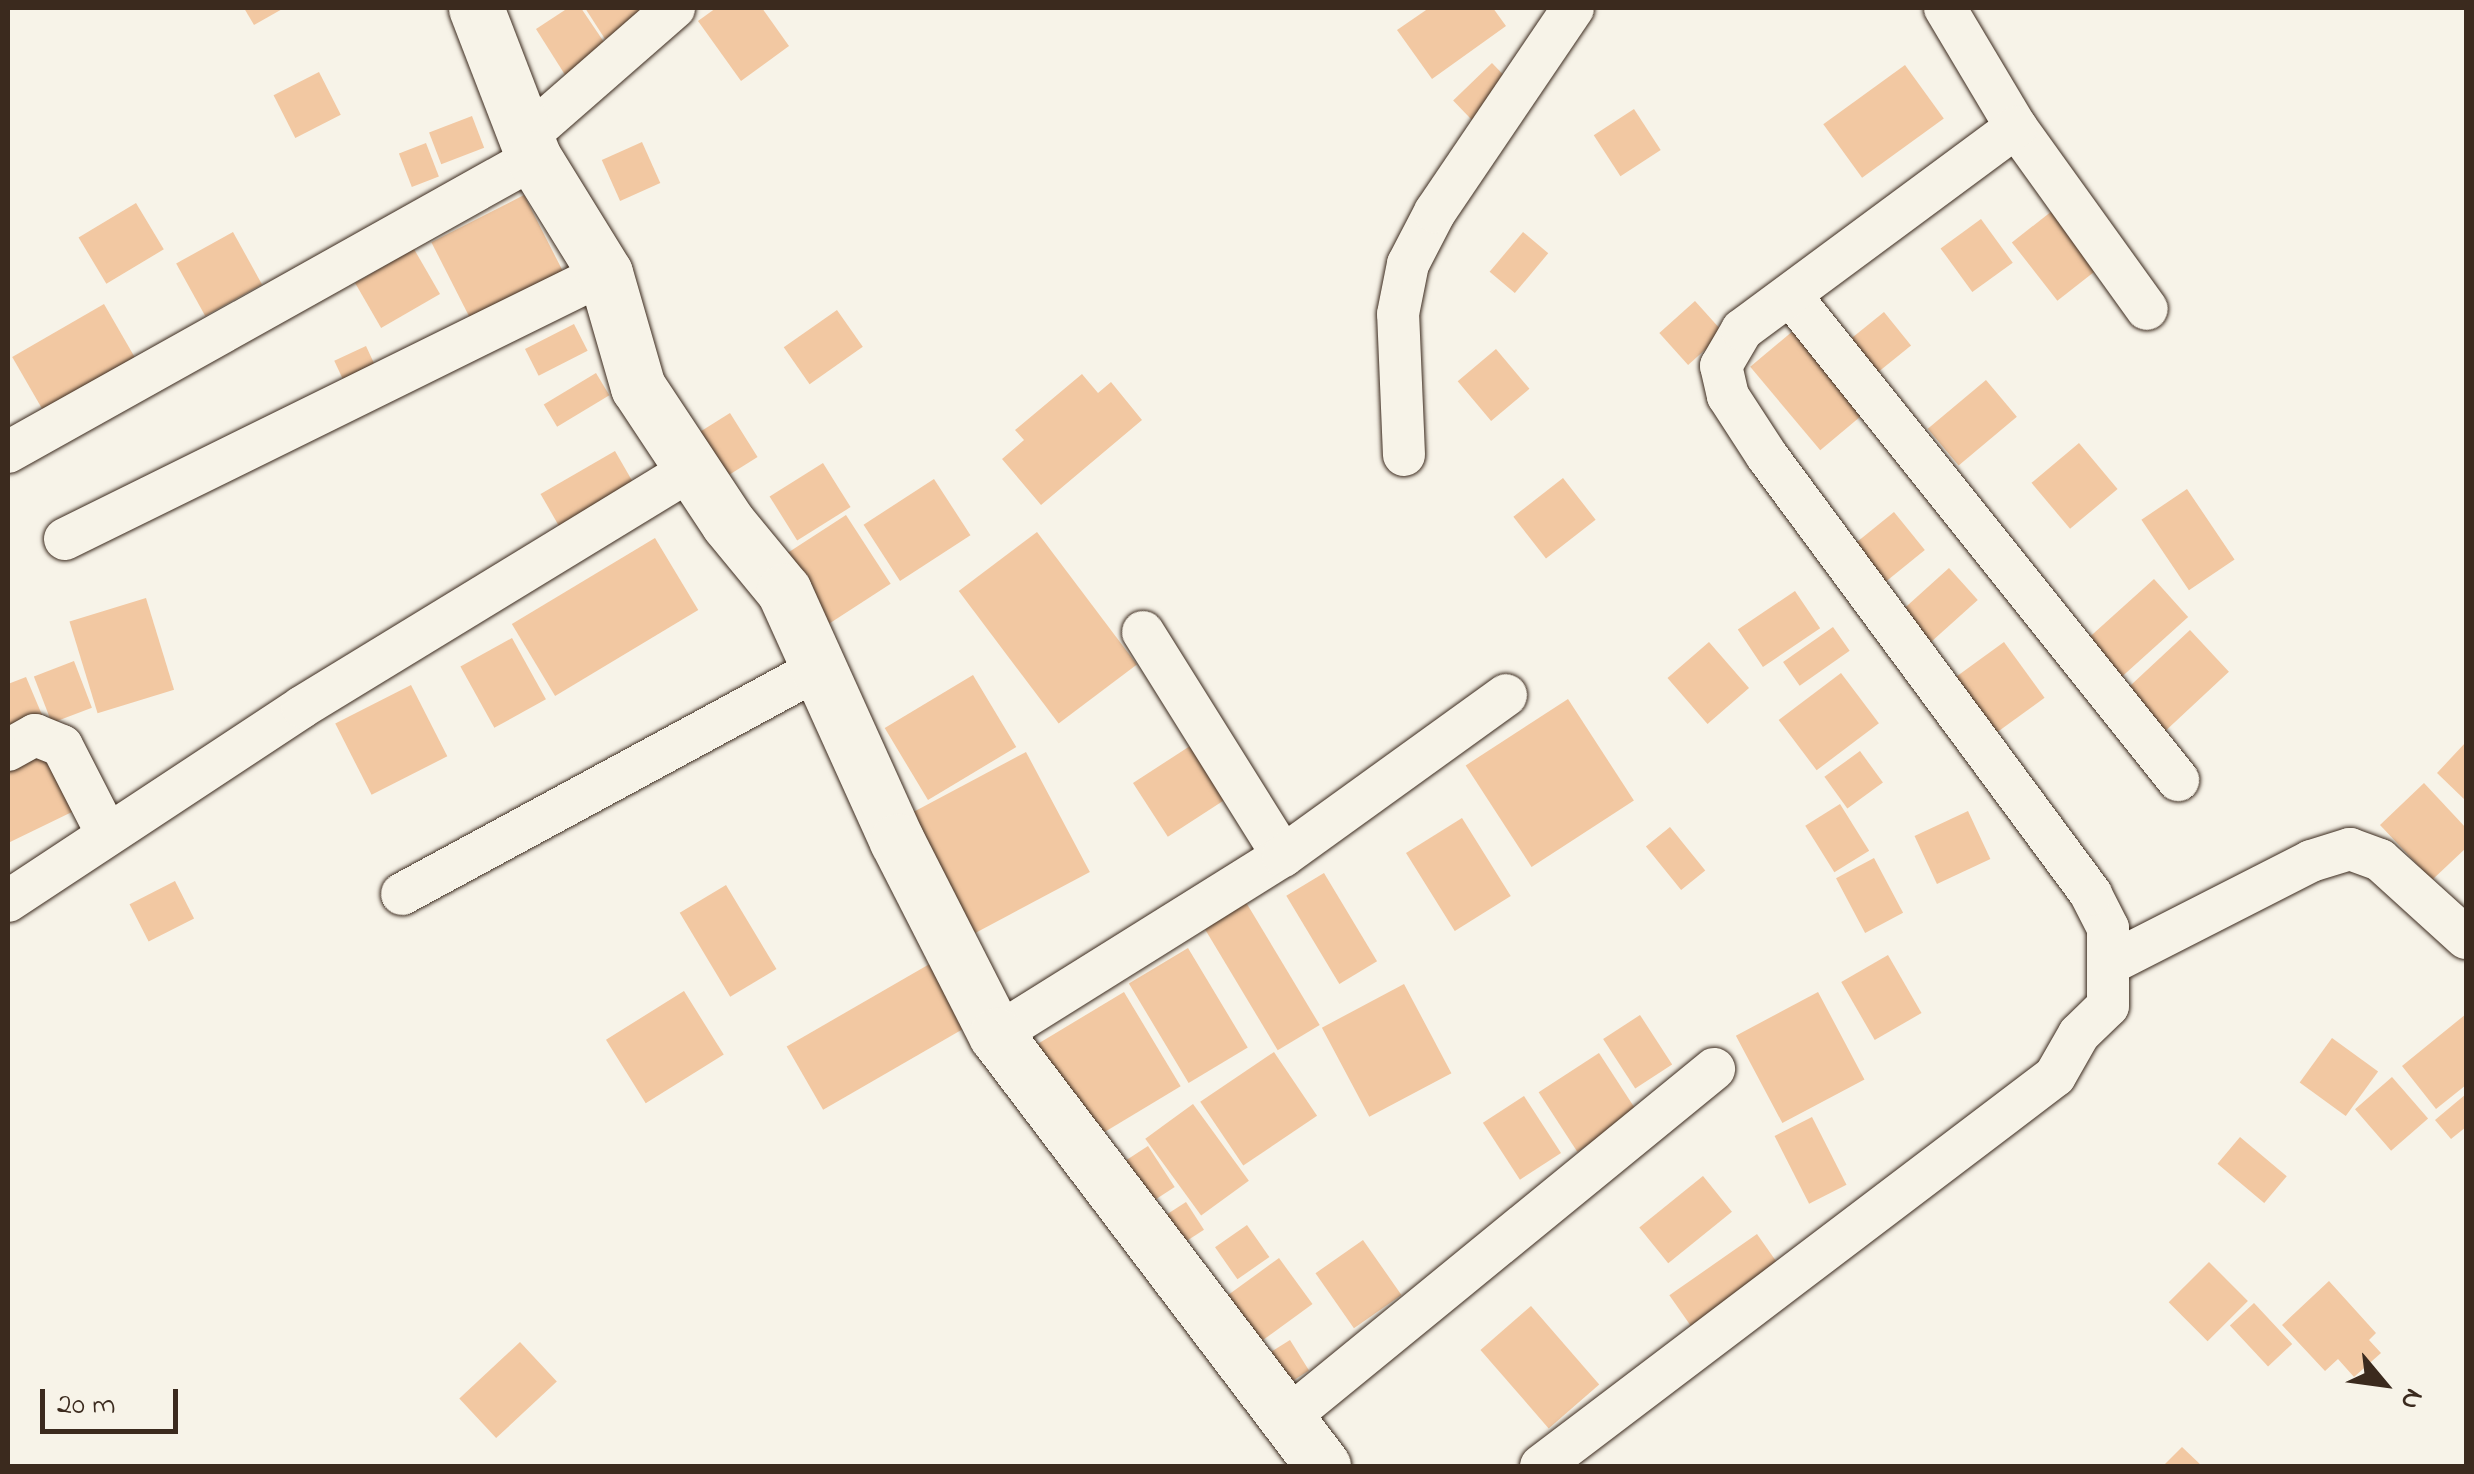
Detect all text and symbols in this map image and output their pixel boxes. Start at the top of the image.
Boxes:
north arrow [2334,1334,2434,1434]
scale bar [45,1369,182,1431]
text: N [2388,1381,2433,1417]
text: 20 m [57,1384,116,1428]

